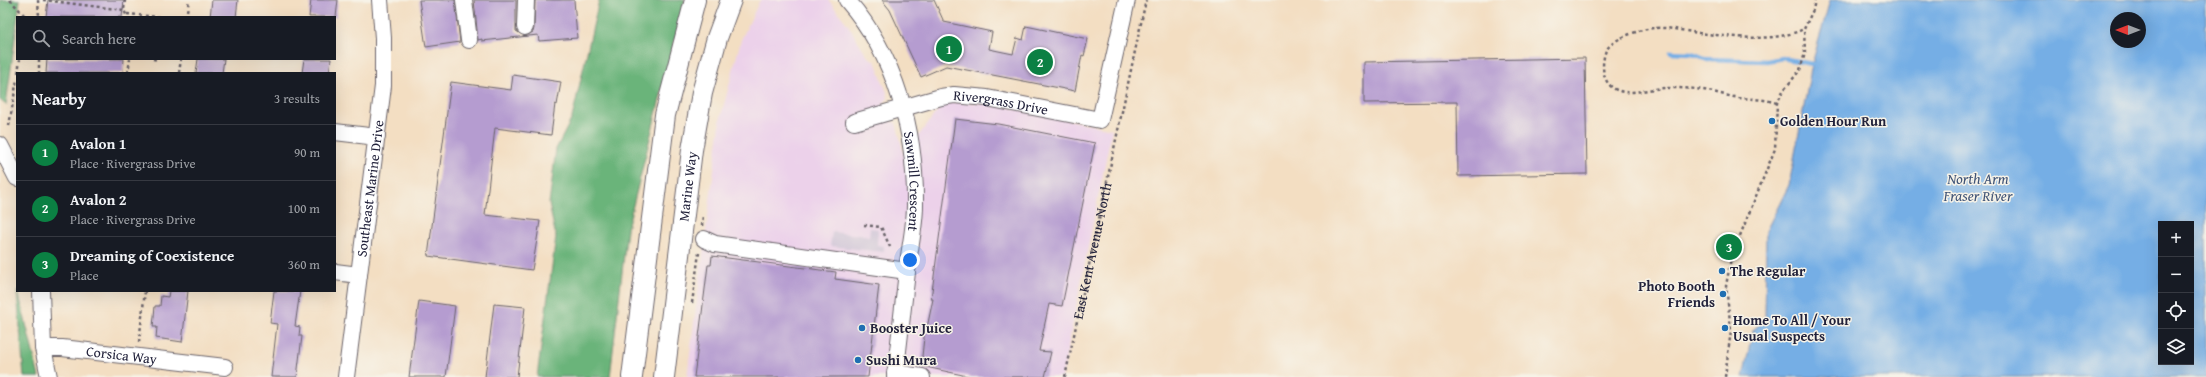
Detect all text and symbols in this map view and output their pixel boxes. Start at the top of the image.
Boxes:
north arrow [2110,12,2146,48]
search box [16,16,336,60]
icon: search [30,27,52,49]
text: Search here [62,28,136,49]
pin: 1 [936,34,962,64]
pin: 2 [1027,47,1053,77]
street label: Rivergrass Drive [952,85,1050,120]
text: Nearby [32,86,86,111]
text: 3 results [274,89,320,108]
place label: Golden Hour Run [1780,111,1887,131]
marker: Golden Hour Run [1767,116,1777,126]
street label: Southeast Marine Drive [351,118,389,258]
street label: Sawmill Crescent [899,130,925,233]
text: Avalon 1 [70,133,127,154]
text: 1 [42,143,48,162]
text: 90 m [294,143,320,162]
street label: Marine Way [673,150,702,223]
text: Place · Rivergrass Drive [70,154,195,173]
water label: North Arm Fraser River [1943,168,2013,206]
street label: East Kent Avenue North [1068,181,1117,321]
text: Avalon 2 [70,189,127,210]
text: 2 [42,199,48,218]
text: 100 m [288,199,320,218]
text: Place · Rivergrass Drive [70,210,195,229]
map controls [2158,221,2194,365]
button: + [2158,221,2194,257]
pin: 3 [1716,232,1742,262]
text: Dreaming of Coexistence [70,245,234,266]
your location [900,250,920,270]
text: 3 [42,255,48,274]
text: 360 m [288,255,320,274]
button: − [2158,257,2194,293]
place label: The Regular [1730,261,1806,281]
text: Place [70,266,99,285]
marker: The Regular [1717,266,1727,276]
place label: Photo Booth Friends [1638,276,1716,312]
marker: Photo Booth Friends [1718,289,1728,299]
button: locate [2158,293,2194,329]
place label: Home To All / Your Usual Suspects [1733,310,1851,346]
place label: Booster Juice [870,318,952,338]
marker: Booster Juice [857,323,867,333]
marker: Home To All / Your Usual Suspects [1720,323,1730,333]
button: layers [2158,329,2194,365]
street label: Corsica Way [85,341,158,369]
place label: Sushi Mura [866,350,937,370]
marker: Sushi Mura [853,355,863,365]

